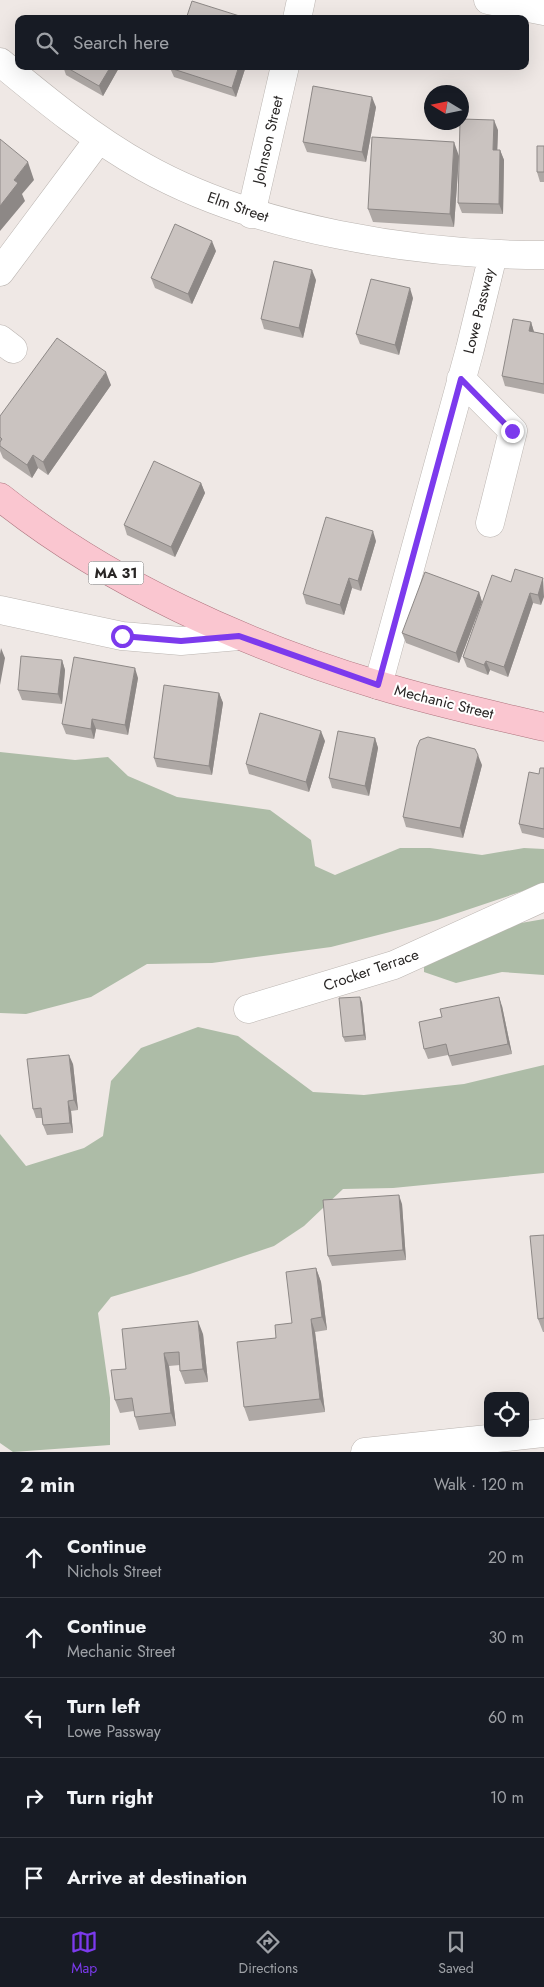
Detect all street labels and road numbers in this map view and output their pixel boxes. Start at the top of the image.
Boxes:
street label: Johnson Street [247,93,289,188]
street label: Elm Street [204,186,272,228]
street label: Lowe Passway [458,265,500,356]
road number: MA 31 [88,562,144,584]
street label: Mechanic Street [392,679,496,725]
street label: Crocker Terrace [320,943,422,997]

